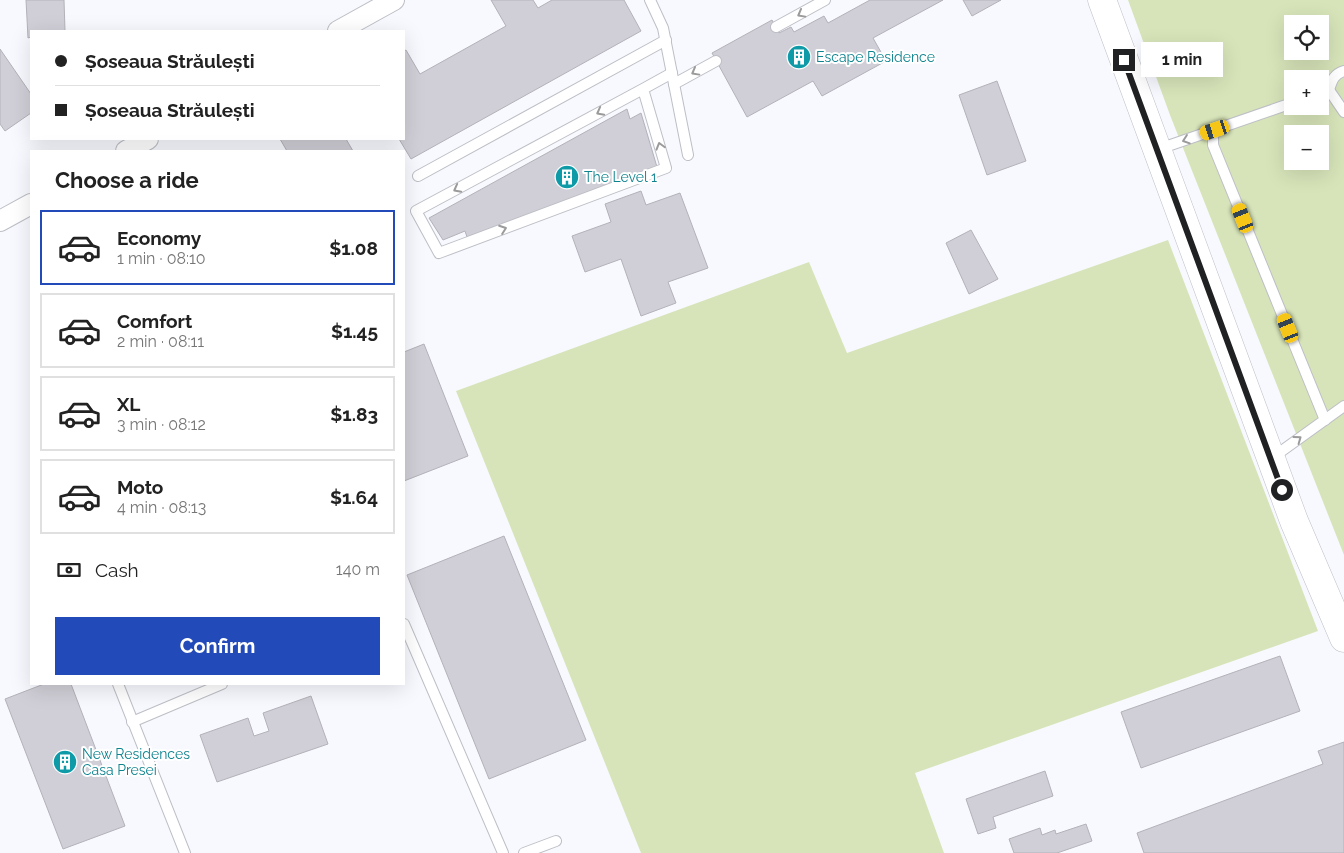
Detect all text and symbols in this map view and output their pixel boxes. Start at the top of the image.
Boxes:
one-way arrow [797,7,806,17]
map controls [1284,15,1329,170]
button: locate [1284,15,1329,60]
callout: 1 min [1142,42,1224,78]
building icon: Escape Residence [786,44,812,70]
place label: Escape Residence [816,49,935,65]
route end [1113,49,1135,71]
text: Șoseaua Străulești [85,50,255,72]
text: 1 min [1162,50,1202,69]
one-way arrow [691,66,700,76]
button: + [1284,70,1329,115]
text: Șoseaua Străulești [85,99,255,121]
one-way arrow [596,106,605,116]
car [1198,118,1231,142]
button: − [1284,125,1329,170]
one-way arrow [1182,134,1191,144]
one-way arrow [655,142,665,150]
building icon: The Level 1 [554,164,580,190]
text: Choose a ride [55,167,199,193]
place label: The Level 1 [584,169,657,185]
one-way arrow [454,183,463,193]
car [1230,201,1255,235]
icon: car [57,225,102,270]
one-way arrow [498,225,507,235]
text: Economy [117,227,201,249]
text: $1.08 [329,237,378,259]
text: 1 min · 08:10 [117,249,206,268]
icon: car [57,308,102,353]
text: Comfort [117,310,192,332]
car [1275,311,1300,345]
text: $1.45 [331,320,378,342]
text: 2 min · 08:11 [117,332,204,351]
icon: car [57,391,102,436]
text: XL [117,393,140,415]
text: $1.83 [330,403,378,425]
text: 3 min · 08:12 [117,415,206,434]
one-way arrow [1292,436,1302,445]
icon: car [57,474,102,519]
text: Moto [117,476,163,498]
route start [1271,479,1293,501]
text: $1.64 [330,486,378,508]
text: 4 min · 08:13 [117,498,206,517]
icon: cash [55,556,83,584]
text: Cash [95,559,139,581]
text: 140 m [336,560,380,579]
button: Confirm [55,617,380,675]
place label: New Residences Casa Presei [82,746,190,778]
building icon: New Residences Casa Presei [52,749,78,775]

